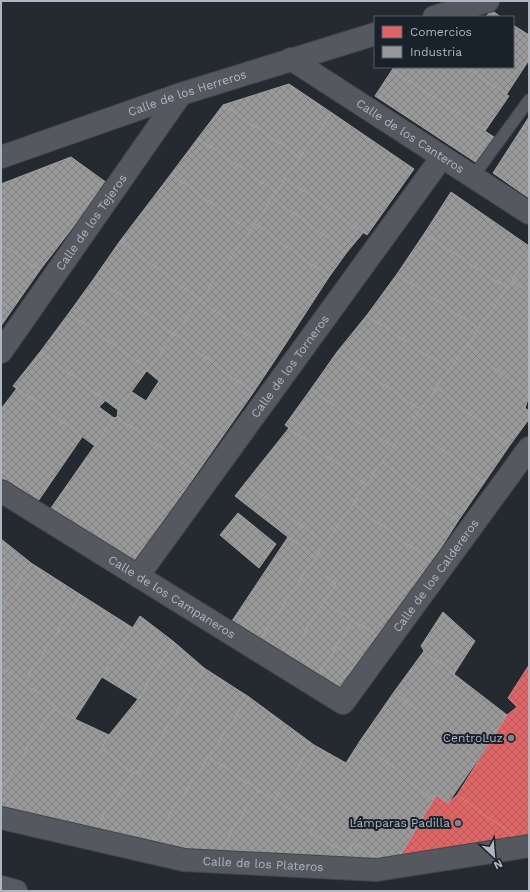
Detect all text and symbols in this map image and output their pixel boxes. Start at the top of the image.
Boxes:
legend [374,16,514,68]
text: Comercios [410,25,472,39]
text: Industria [410,45,462,59]
street label: Calle de los Herreros [126,67,248,119]
street label: Calle de los Canteros [354,96,467,176]
street label: Calle de los Tejeros [53,172,130,273]
street label: Calle de los Torneros [248,312,332,421]
street label: Calle de los Caldereros [390,516,482,635]
street label: Calle de los Campaneros [106,552,238,642]
place label: CentroLuz [443,731,503,745]
marker: CentroLuz [506,733,516,743]
place label: Lámparas Padilla [349,816,450,830]
marker: Lámparas Padilla [453,818,463,828]
north arrow [474,836,514,876]
street label: Calle de los Plateros [202,854,324,874]
text: N [492,857,505,872]

